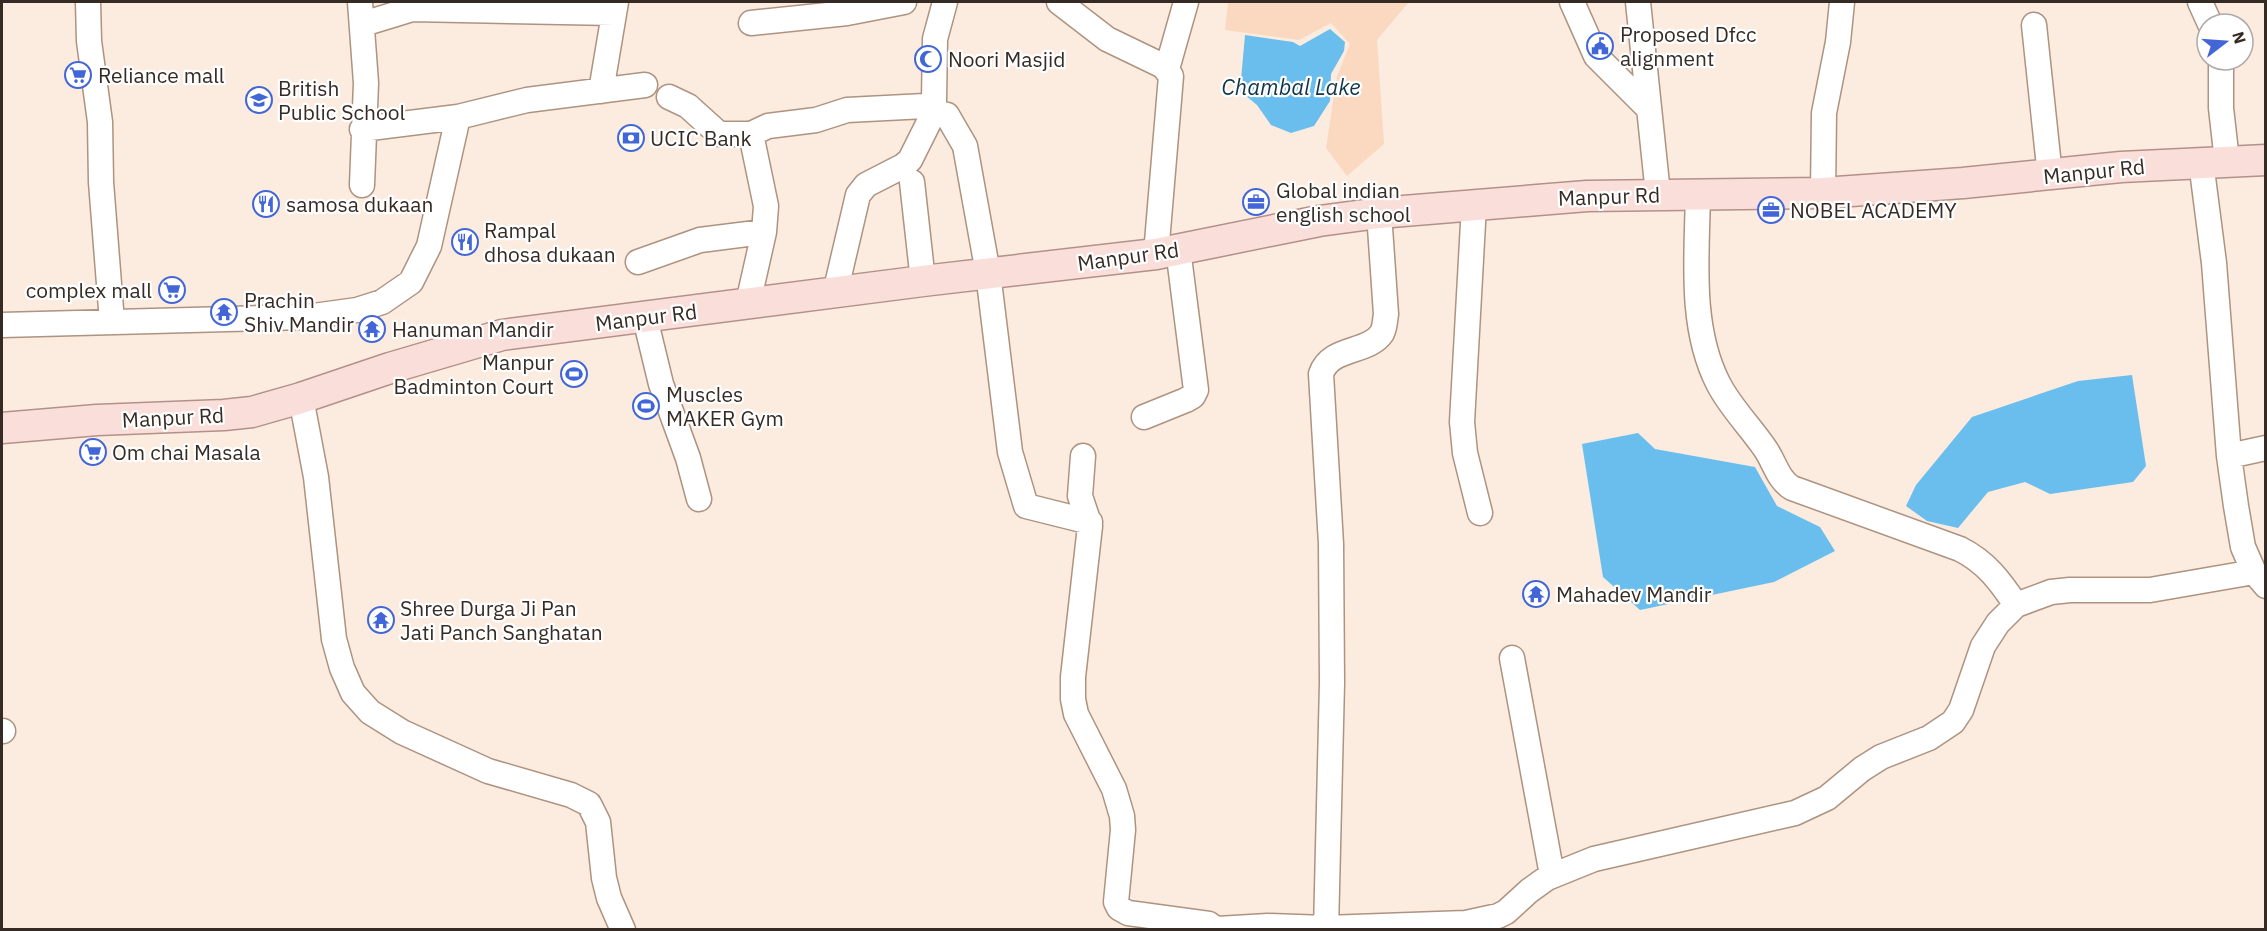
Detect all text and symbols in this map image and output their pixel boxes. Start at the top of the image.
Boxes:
north arrow [2195,12,2255,72]
place label: Proposed Dfcc alignment [1620,20,1757,72]
text: N [2228,29,2251,46]
public building icon: Proposed Dfcc alignment [1585,31,1615,61]
mosque icon: Noori Masjid [913,44,943,74]
place label: Noori Masjid [948,45,1065,73]
supermarket icon: Reliance mall [63,60,93,90]
place label: Reliance mall [98,61,225,89]
water label: Chambal Lake [1222,72,1360,101]
place label: British Public School [278,74,406,126]
school or university icon: British Public School [244,85,274,115]
bank icon: UCIC Bank [616,123,646,153]
place label: UCIC Bank [650,124,752,152]
street label: Manpur Rd [2042,152,2146,190]
place label: Global indian english school [1276,176,1411,228]
street label: Manpur Rd [1557,180,1661,212]
office icon: Global indian english school [1241,187,1271,217]
restaurant icon: samosa dukaan [251,189,281,219]
place label: samosa dukaan [286,190,433,218]
office icon: NOBEL ACADEMY [1756,195,1786,225]
place label: NOBEL ACADEMY [1790,196,1957,224]
place label: Rampal dhosa dukaan [484,216,616,268]
restaurant icon: Rampal dhosa dukaan [450,227,480,257]
street label: Manpur Rd [1075,235,1181,277]
supermarket icon: complex mall [157,275,187,305]
place label: complex mall [26,276,152,304]
place label: Prachin Shiv Mandir [244,286,354,338]
temple icon: Prachin Shiv Mandir [209,297,239,327]
street label: Manpur Rd [594,297,698,337]
temple icon: Hanuman Mandir [357,314,387,344]
place label: Hanuman Mandir [392,315,554,343]
place label: Manpur Badminton Court [394,348,554,400]
sports icon: Manpur Badminton Court [559,359,589,389]
place label: Muscles MAKER Gym [666,380,784,432]
sports icon: Muscles MAKER Gym [631,391,661,421]
street label: Manpur Rd [121,400,225,434]
supermarket icon: Om chai Masala [78,437,108,467]
place label: Om chai Masala [112,438,261,466]
temple icon: Mahadev Mandir [1521,579,1551,609]
place label: Mahadev Mandir [1556,580,1712,608]
place label: Shree Durga Ji Pan Jati Panch Sanghatan [400,594,603,646]
temple icon: Shree Durga Ji Pan Jati Panch Sanghatan [366,605,396,635]

